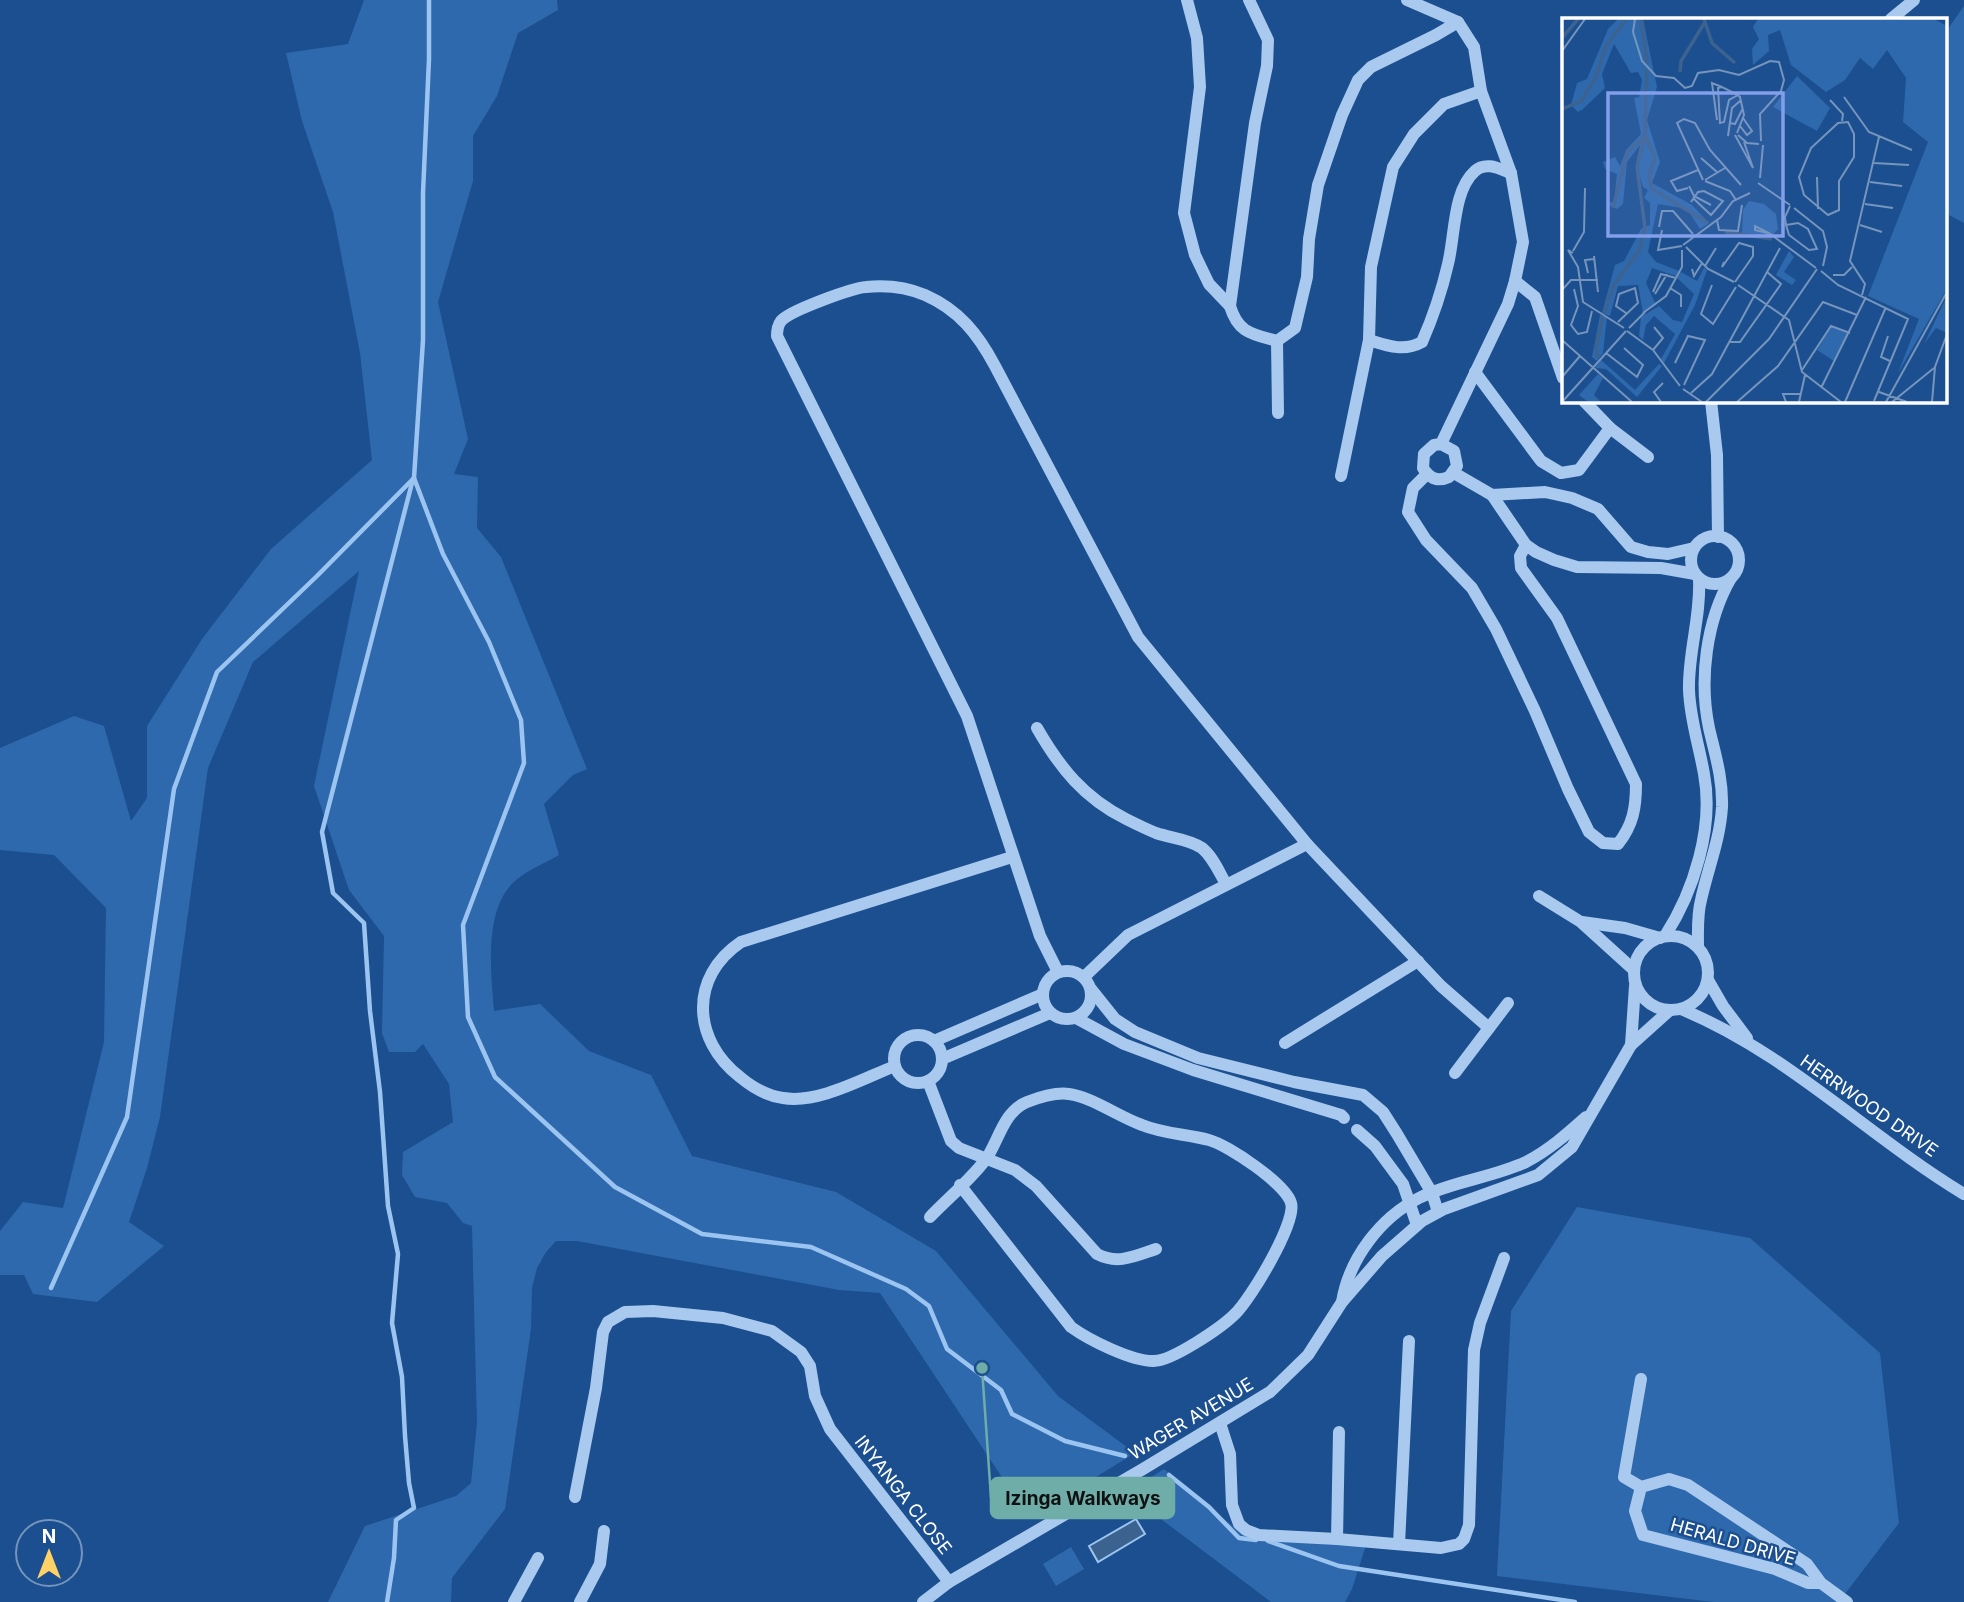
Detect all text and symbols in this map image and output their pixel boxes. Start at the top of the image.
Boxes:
inset map [1562,18,1946,402]
street label: HERRWOOD DRIVE [1796,1050,1942,1161]
street label: WAGER AVENUE [1125,1373,1257,1464]
street label: INYANGA CLOSE [851,1431,956,1558]
callout: Izinga Walkways [991,1478,1174,1518]
text: Izinga Walkways [1005,1487,1161,1510]
street label: HERALD DRIVE [1668,1514,1798,1569]
north arrow [14,1518,84,1588]
text: N [42,1525,56,1548]

